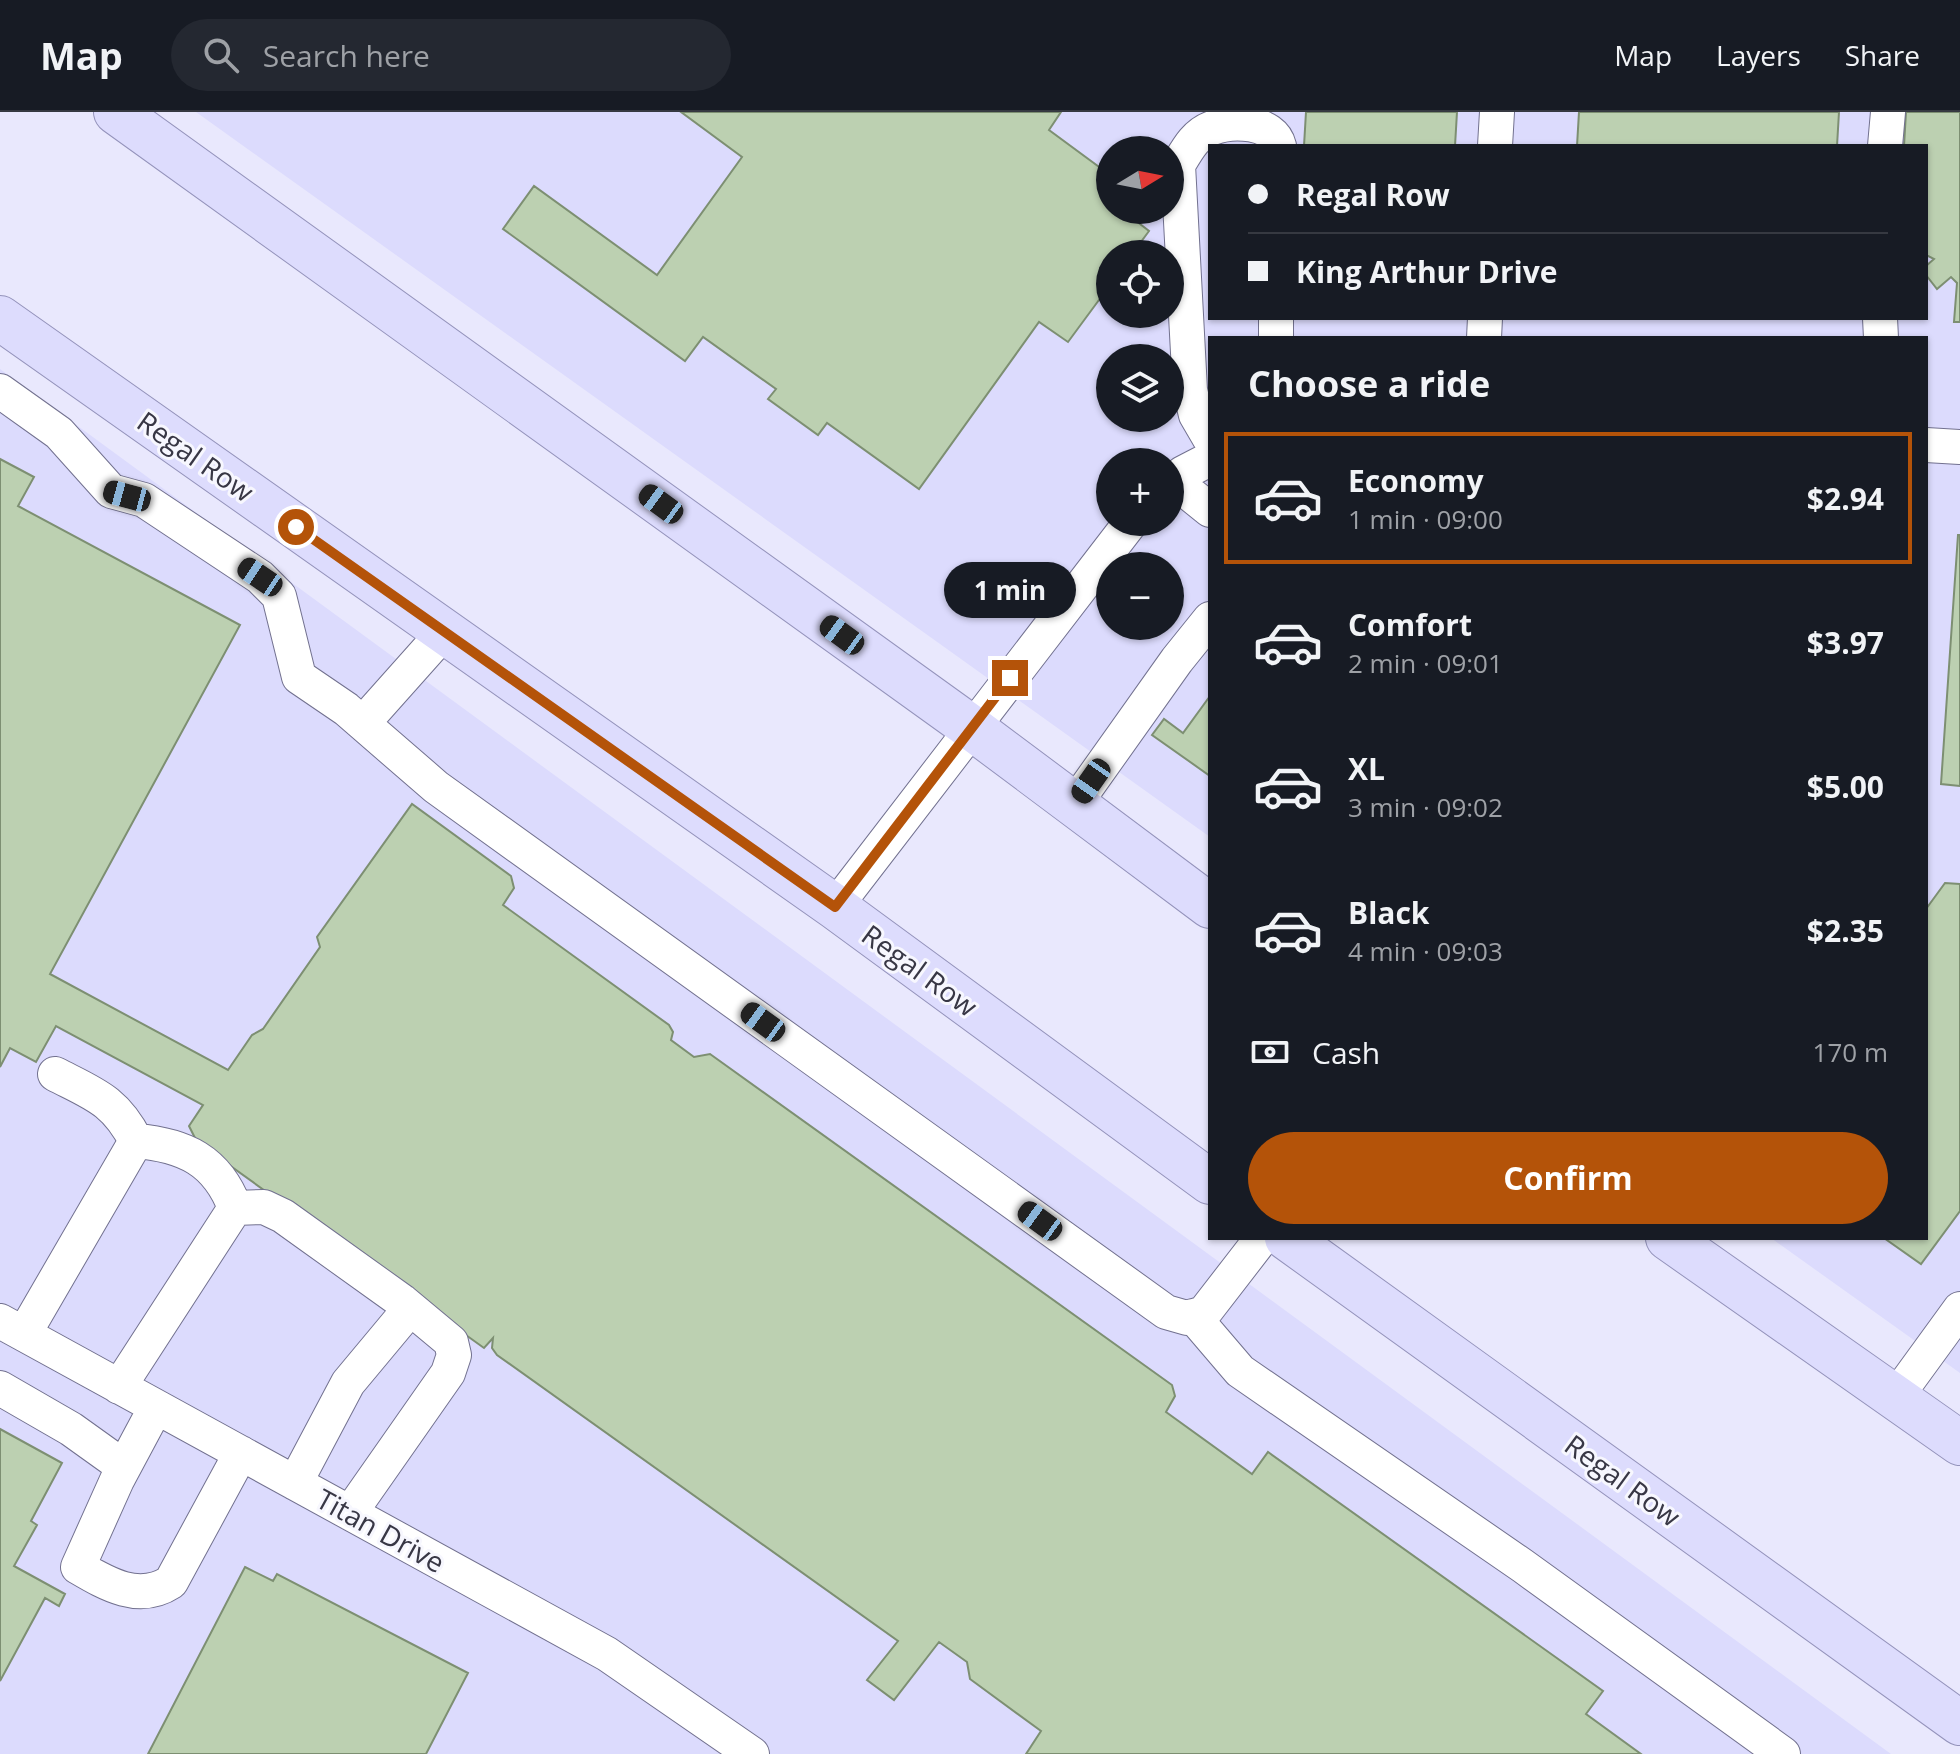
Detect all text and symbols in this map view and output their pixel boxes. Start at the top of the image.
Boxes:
search box [171,19,731,91]
text: Map [40,29,123,81]
icon: search [199,33,243,77]
text: Search here [263,35,430,76]
text: Map [1614,36,1672,74]
text: Layers [1716,36,1801,74]
text: Share [1845,36,1920,74]
north arrow [1096,136,1184,224]
map controls [1096,136,1184,640]
text: Regal Row [1296,174,1450,215]
button: locate [1096,240,1184,328]
text: King Arthur Drive [1296,251,1558,292]
button: layers [1096,344,1184,432]
text: Choose a ride [1248,359,1490,408]
street label: Regal Row [130,402,262,510]
button: + [1096,448,1184,536]
text: Economy [1348,460,1484,501]
icon: car [1252,462,1324,534]
car [101,478,153,514]
text: $2.94 [1807,478,1884,519]
car [635,480,687,528]
text: 1 min · 09:00 [1348,501,1503,537]
route start [278,509,314,545]
button: − [1096,552,1184,640]
car [233,554,287,600]
callout: 1 min [944,562,1076,618]
text: 1 min [974,572,1046,608]
text: Comfort [1348,604,1472,645]
icon: car [1252,606,1324,678]
car [816,611,868,659]
text: $3.97 [1807,622,1884,663]
text: 2 min · 09:01 [1348,645,1503,681]
route end [992,660,1028,696]
text: XL [1348,748,1385,789]
icon: car [1252,750,1324,822]
car [1067,754,1115,808]
text: $5.00 [1807,766,1884,807]
text: 3 min · 09:02 [1348,789,1503,825]
text: Black [1348,892,1429,933]
icon: car [1252,894,1324,966]
text: $2.35 [1807,910,1884,951]
street label: Regal Row [855,915,986,1025]
text: 4 min · 09:03 [1348,933,1503,969]
car [737,998,789,1046]
icon: cash [1248,1030,1292,1074]
text: Cash [1312,1032,1380,1073]
text: 170 m [1813,1034,1888,1070]
button: Confirm [1248,1132,1888,1224]
car [1014,1197,1066,1245]
street label: Regal Row [1558,1425,1689,1535]
street label: Titan Drive [310,1479,452,1581]

